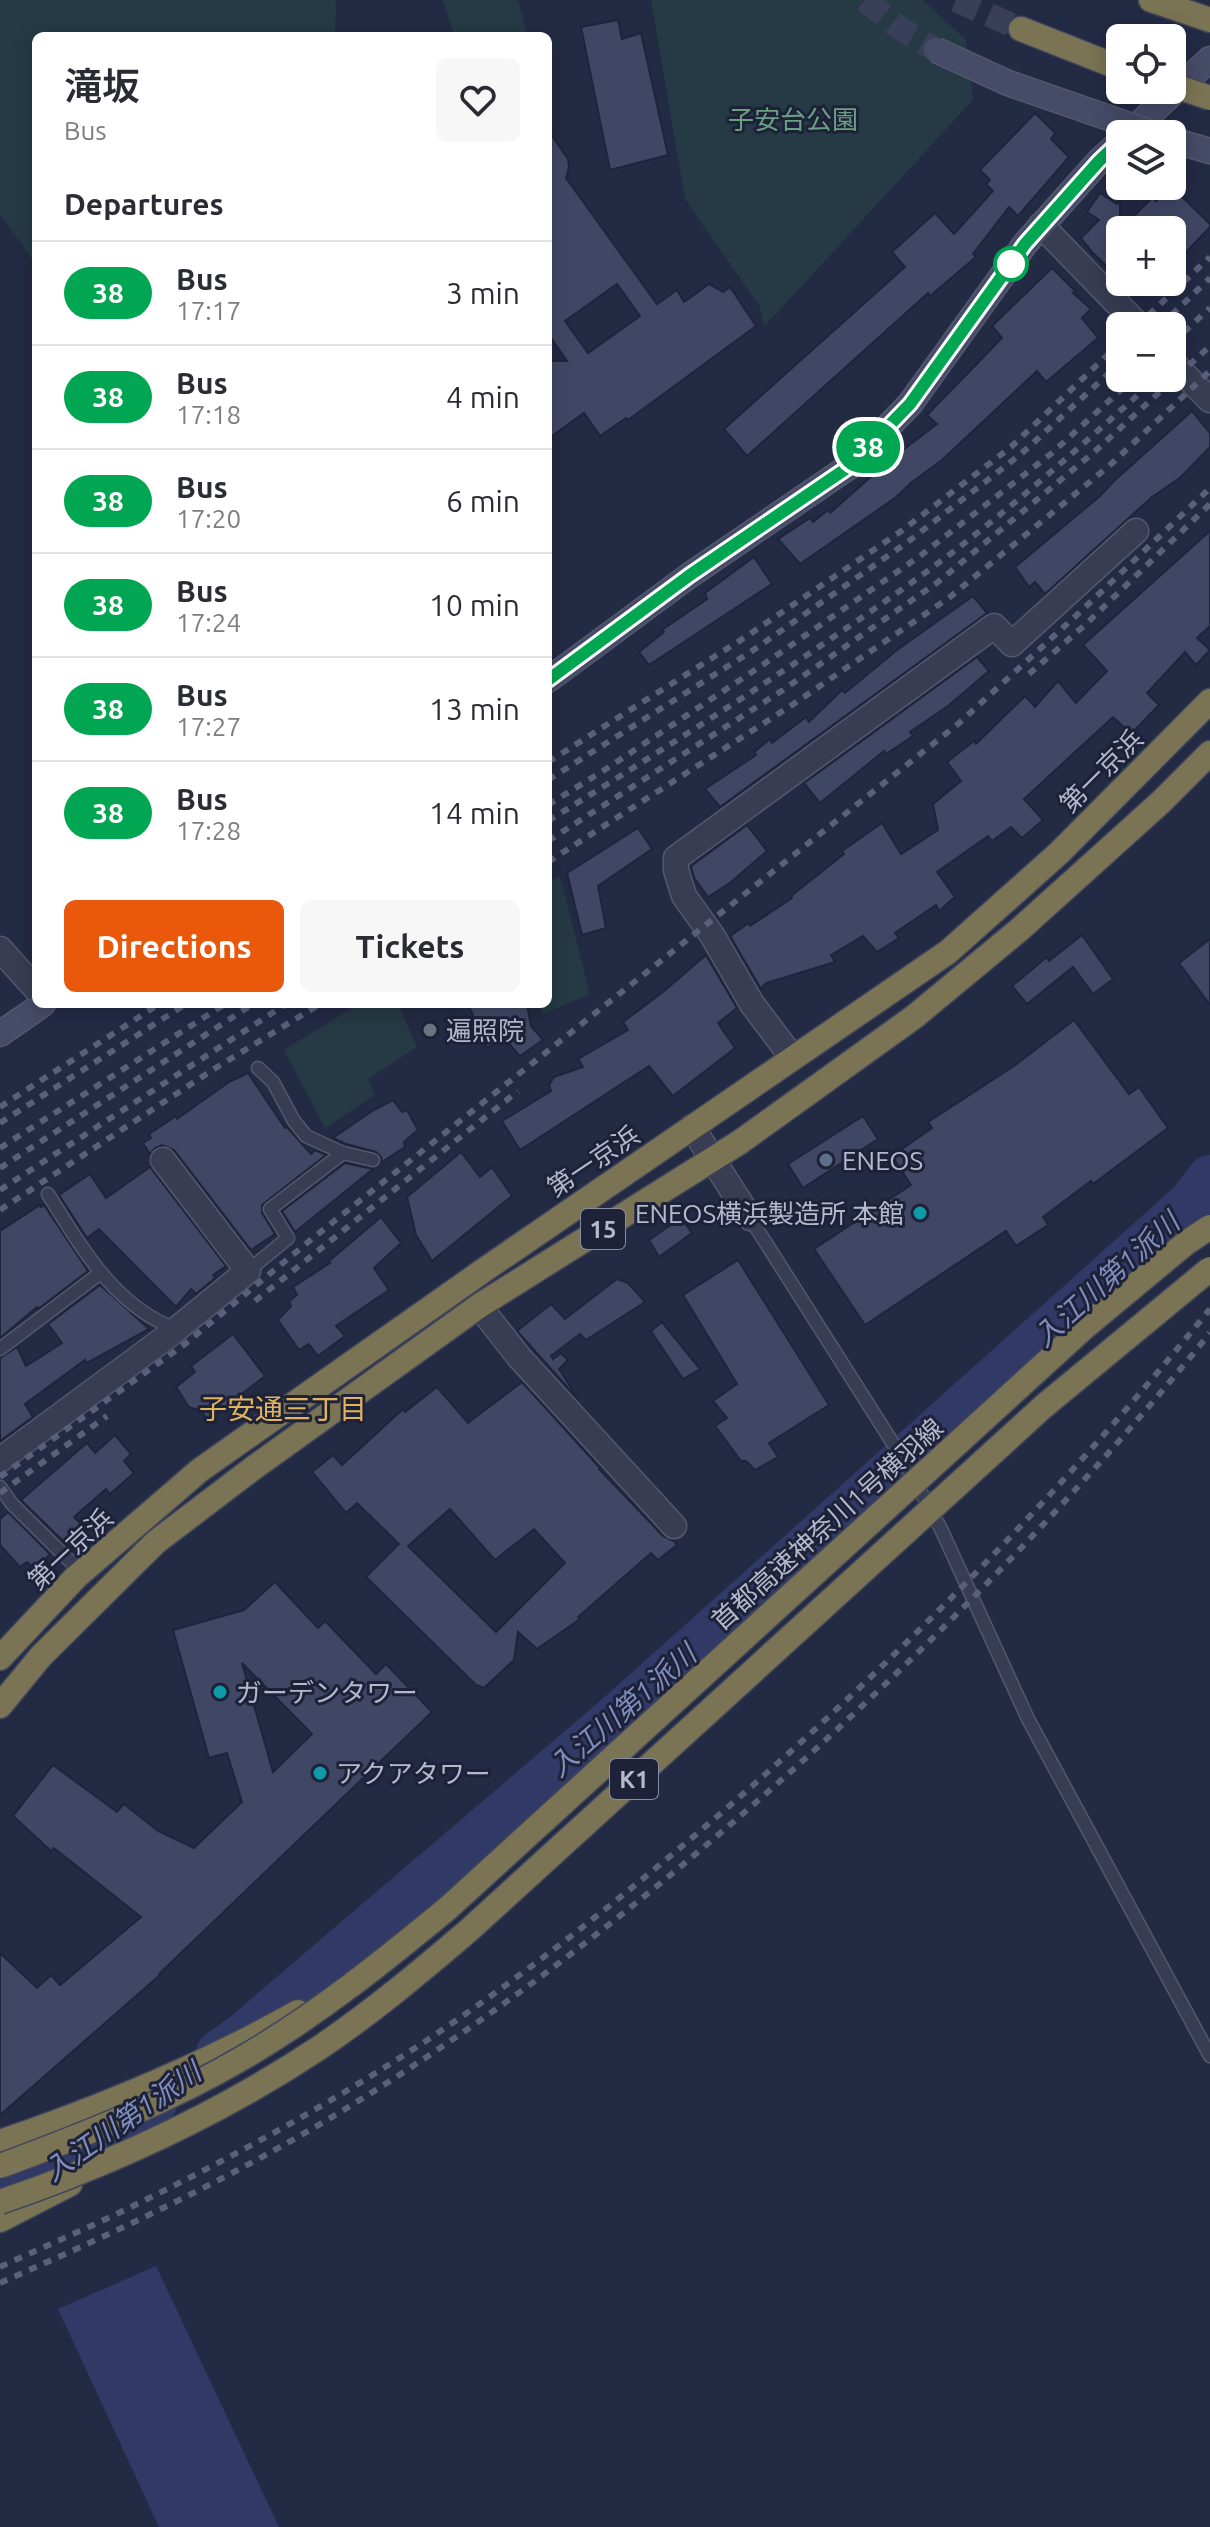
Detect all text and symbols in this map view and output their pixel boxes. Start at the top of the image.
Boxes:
map controls [1106,24,1186,392]
button: locate [1106,24,1186,104]
button: heart [436,58,520,142]
text: 滝坂 [64,65,140,107]
park label: 子安台公園 [728,105,858,134]
text: Bus [64,116,107,145]
button: layers [1106,120,1186,200]
text: Departures [64,187,224,221]
button: + [1106,216,1186,296]
unlabelled marker [994,247,1028,281]
text: Bus [176,262,228,296]
text: 3 min [446,276,520,310]
text: 38 [92,277,124,308]
text: 17:17 [176,296,241,325]
button: − [1106,312,1186,392]
text: Bus [176,366,228,400]
text: 4 min [446,380,520,414]
text: 38 [92,381,124,412]
text: 17:18 [176,400,241,429]
line badge: 38 [832,421,904,473]
text: 38 [852,431,884,462]
text: Bus [176,470,228,504]
text: 6 min [446,484,520,518]
text: 38 [92,485,124,516]
text: 17:20 [176,504,241,533]
text: Bus [176,574,228,608]
text: 10 min [429,588,520,622]
text: 38 [92,589,124,620]
text: 17:24 [176,608,241,637]
text: Bus [176,678,228,712]
text: 13 min [429,692,520,726]
text: 38 [92,693,124,724]
text: 17:27 [176,712,241,741]
street label: 第一京浜 [1054,724,1148,818]
text: Bus [176,782,228,816]
text: 14 min [429,796,520,830]
text: 38 [92,797,124,828]
text: 17:28 [176,816,241,845]
button: Directions [64,900,284,992]
button: Tickets [300,900,520,992]
place label: 遍照院 [446,1016,524,1045]
marker: 遍照院 [421,1021,439,1039]
street label: 第一京浜 [542,1120,644,1202]
place label: ENEOS [842,1146,923,1175]
marker: ENEOS [817,1151,835,1169]
place label: ENEOS横浜製造所 本館 [635,1199,904,1228]
marker: ENEOS横浜製造所 本館 [911,1204,929,1222]
water label: 入江川第1派川 [1027,1204,1187,1352]
road number: 15 [581,1209,625,1249]
district label: 子安通三丁目 [199,1393,367,1424]
street label: 首都高速神奈川1号横羽線 [706,1413,948,1635]
street label: 第一京浜 [22,1503,118,1595]
water label: 入江川第1派川 [542,1636,704,1782]
place label: ガーデンタワー [236,1678,418,1707]
marker: ガーデンタワー [211,1683,229,1701]
place label: アクアタワー [336,1759,491,1788]
road number: K1 [610,1759,658,1799]
marker: アクアタワー [311,1764,329,1782]
water label: 入江川第1派川 [38,2054,209,2186]

